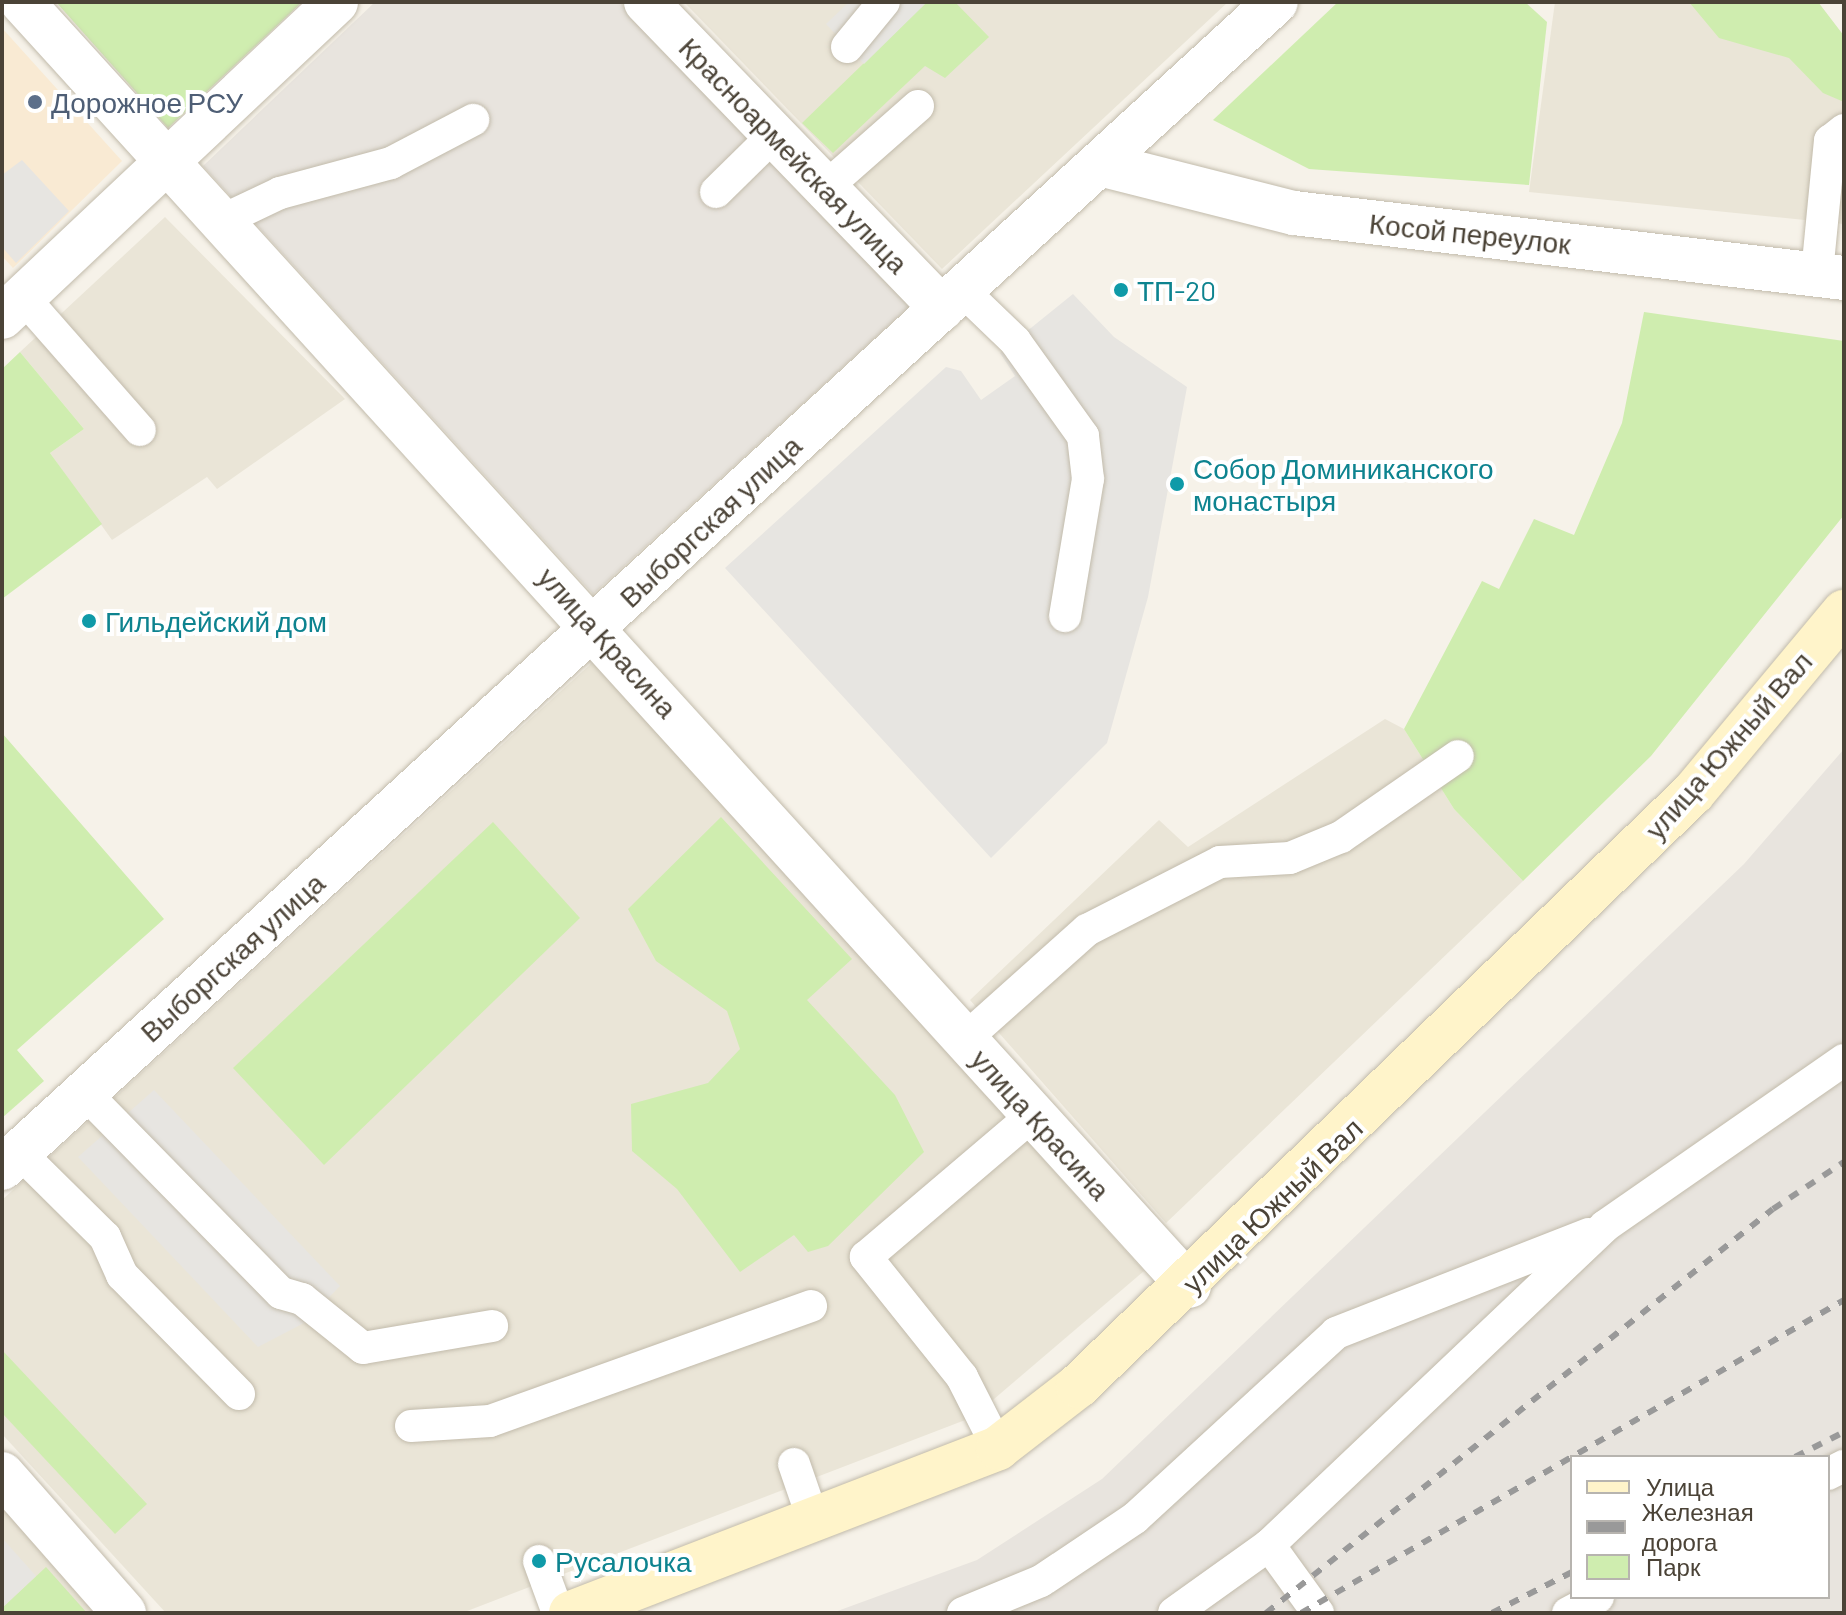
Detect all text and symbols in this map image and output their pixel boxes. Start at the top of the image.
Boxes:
street label: Красноармейская улица [673,30,915,280]
place label: Дорожное РСУ [51,85,243,119]
marker: Дорожное РСУ [26,93,44,111]
street label: Косой переулок [1368,206,1572,260]
place label: ТП-20 [1137,273,1216,307]
marker: ТП-20 [1112,281,1130,299]
street label: Выборгская улица [612,428,808,614]
place label: Собор Доминиканского монастыря [1193,451,1494,517]
marker: Собор Доминиканского монастыря [1168,475,1186,493]
street label: улица Красина [532,560,684,724]
place label: Гильдейский дом [105,604,327,638]
marker: Гильдейский дом [80,612,98,630]
street label: улица Южный Вал [1638,645,1818,845]
street label: Выборгская улица [133,866,331,1048]
street label: улица Красина [965,1042,1117,1206]
street label: улица Южный Вал [1175,1111,1369,1299]
legend [1570,1455,1830,1599]
text: Улица [1646,1472,1714,1501]
text: Железная дорога [1642,1497,1754,1556]
place label: Русалочка [555,1544,692,1578]
marker: Русалочка [530,1552,548,1570]
text: Парк [1646,1552,1700,1581]

